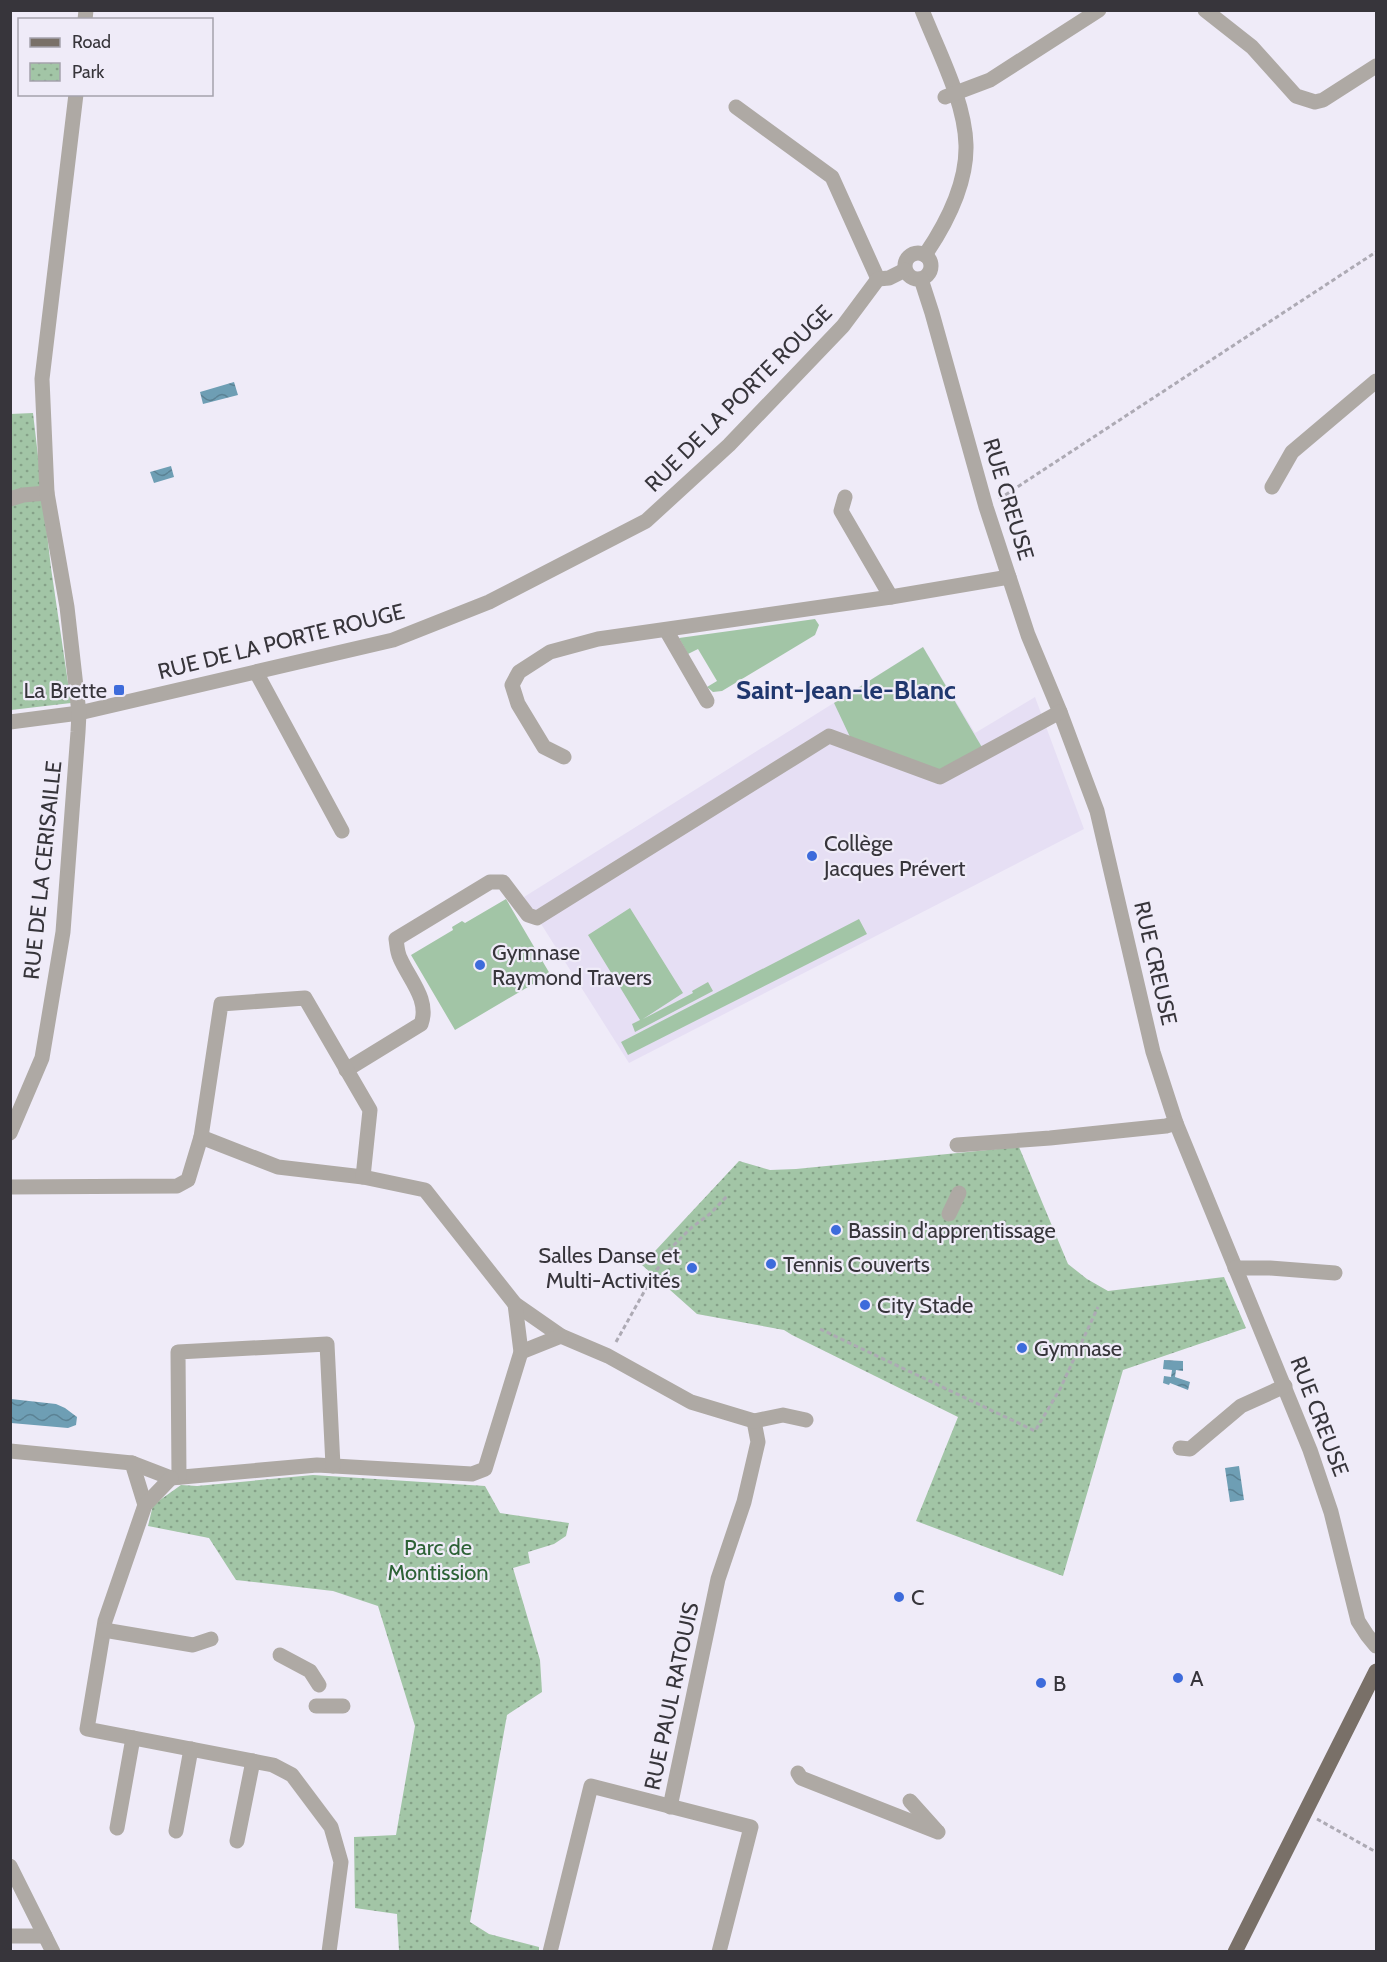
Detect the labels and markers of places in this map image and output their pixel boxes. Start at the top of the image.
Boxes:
place label: La Brette [24,677,107,704]
marker: La Brette [112,683,126,697]
place label: Collège Jacques Prévert [823,830,966,882]
marker: Collège Jacques Prévert [805,849,819,863]
place label: Gymnase Raymond Travers [492,939,652,991]
marker: Gymnase Raymond Travers [473,958,487,972]
place label: Bassin d'apprentissage [848,1217,1056,1244]
marker: Bassin d'apprentissage [829,1223,843,1237]
place label: Salles Danse et Multi-Activités [538,1242,681,1294]
place label: Tennis Couverts [783,1251,930,1278]
marker: Tennis Couverts [764,1257,778,1271]
marker: Salles Danse et Multi-Activités [685,1261,699,1275]
place label: City Stade [877,1292,973,1319]
marker: City Stade [858,1298,872,1312]
place label: Gymnase [1034,1335,1122,1362]
marker: Gymnase [1015,1341,1029,1355]
place label: C [911,1584,925,1611]
marker: C [892,1590,906,1604]
place label: A [1190,1665,1204,1692]
place label: B [1053,1670,1066,1697]
marker: A [1171,1671,1185,1685]
marker: B [1034,1676,1048,1690]

